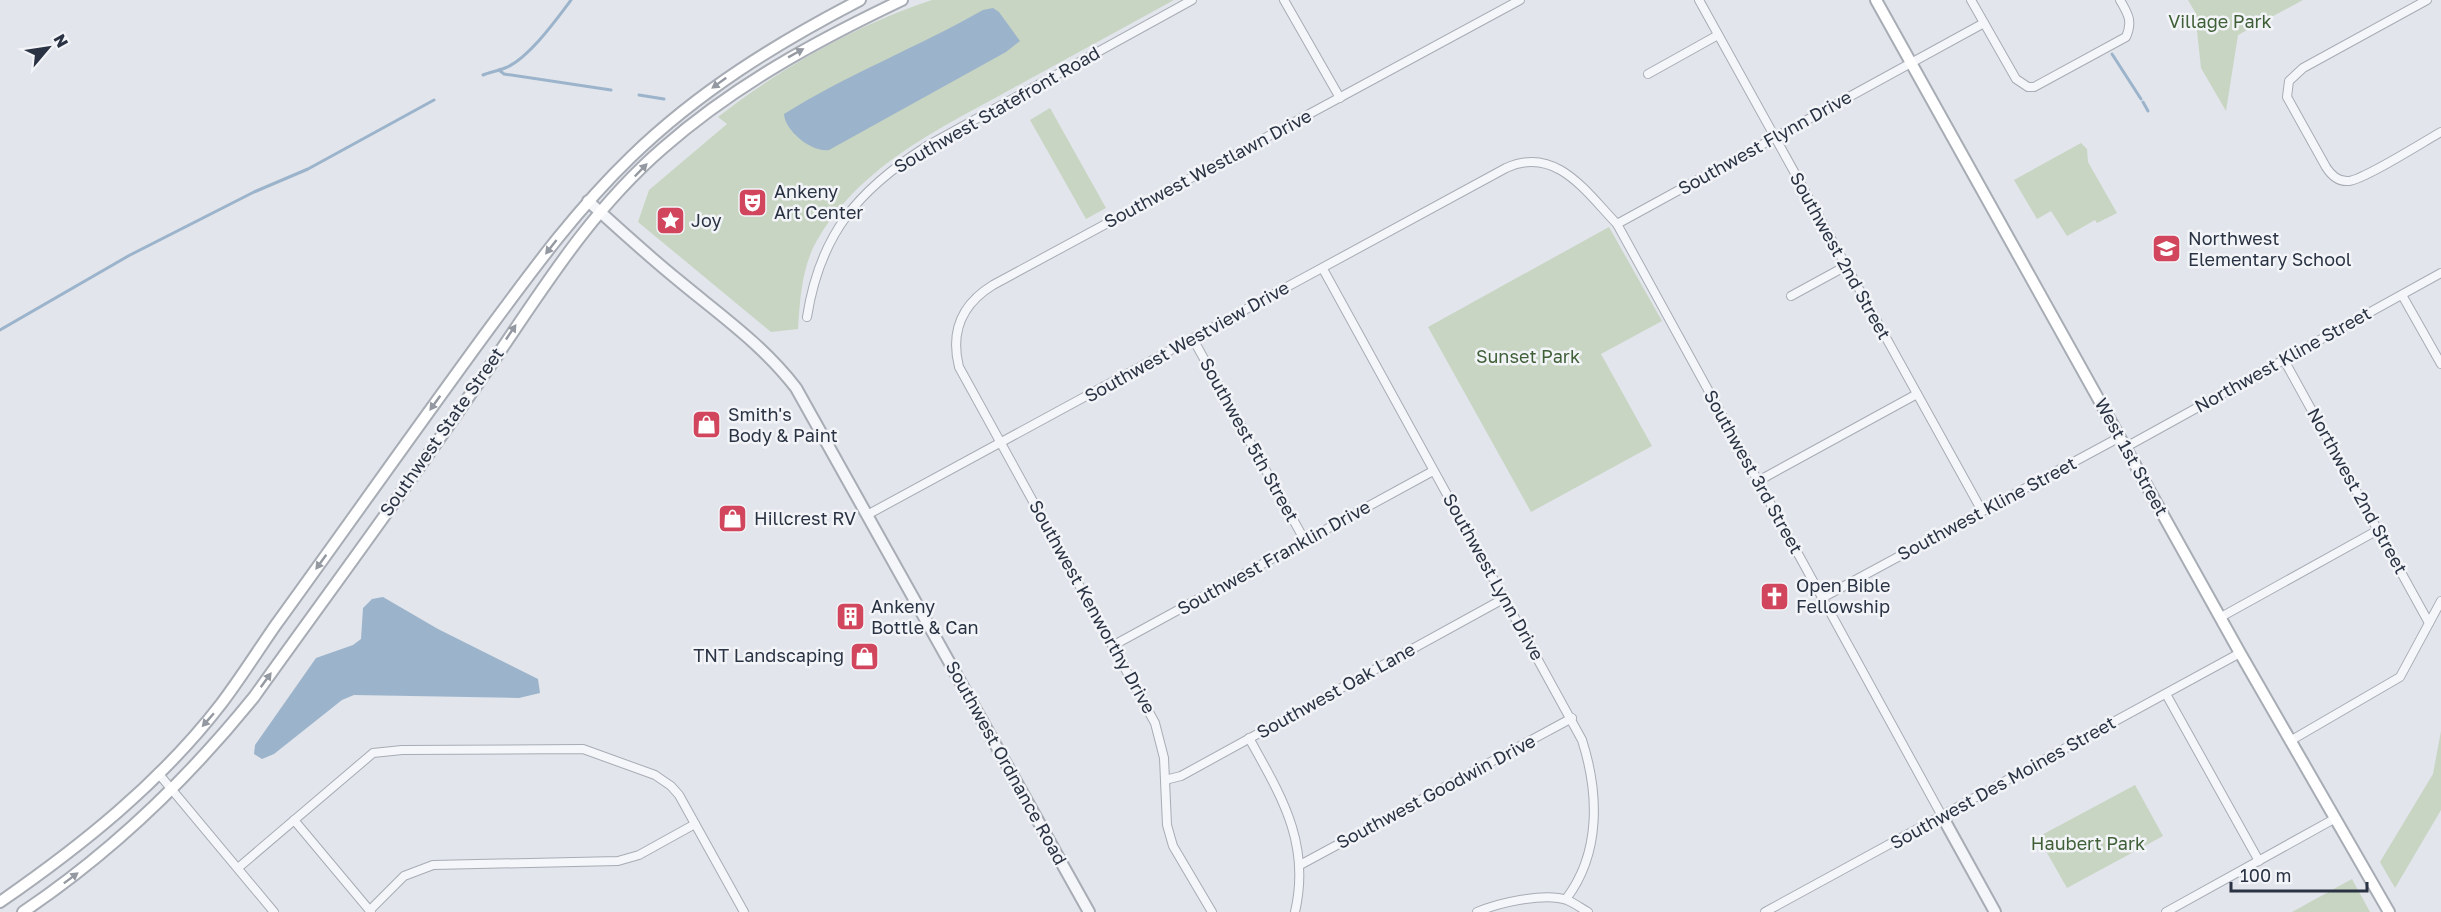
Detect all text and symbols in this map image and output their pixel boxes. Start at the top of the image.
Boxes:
park label: Village Park [2168,10,2272,32]
north arrow [18,18,78,78]
text: N [49,31,73,51]
street label: Southwest Statefront Road [890,41,1103,177]
one-way arrow [788,48,805,58]
one-way arrow [712,77,728,89]
street label: Southwest Flynn Drive [1674,85,1855,199]
street label: Southwest Westlawn Drive [1100,104,1315,232]
one-way arrow [633,163,647,177]
street label: Southwest 2nd Street [1786,168,1896,343]
place label: Ankeny Art Center [774,180,863,223]
theatre icon: Ankeny Art Center [737,186,769,218]
place icon: Joy [654,205,686,237]
place label: Joy [691,209,722,231]
place label: Northwest Elementary School [2188,227,2352,270]
school or university icon: Northwest Elementary School [2151,233,2183,265]
one-way arrow [546,239,558,254]
street label: Southwest Westview Drive [1080,276,1293,407]
street label: Northwest Kline Street [2191,301,2375,417]
one-way arrow [505,324,516,340]
street label: Southwest State Street [374,343,508,520]
park label: Sunset Park [1476,345,1580,367]
street label: Southwest 5th Street [1196,354,1304,525]
street label: Southwest 3rd Street [1700,386,1808,557]
street label: West 1st Street [2090,394,2173,519]
one-way arrow [429,395,441,411]
place label: Smith's Body & Paint [728,403,838,446]
street label: Northwest 2nd Street [2303,404,2413,577]
shop icon: Smith's Body & Paint [691,409,723,441]
street label: Southwest Kline Street [1893,452,2080,565]
street label: Southwest Lynn Drive [1439,489,1549,664]
street label: Southwest Franklin Drive [1173,495,1374,619]
street label: Southwest Kenworthy Drive [1025,496,1161,717]
shop icon: Hillcrest RV [717,503,749,535]
place label: Hillcrest RV [754,507,856,529]
one-way arrow [315,553,327,569]
place label: Open Bible Fellowship [1796,574,1890,617]
church icon: Open Bible Fellowship [1759,580,1791,612]
place label: Ankeny Bottle & Can [871,595,979,638]
building icon: Ankeny Bottle & Can [834,601,866,633]
street label: Southwest Oak Lane [1252,637,1419,743]
shop icon: TNT Landscaping [849,640,881,672]
place label: TNT Landscaping [693,644,844,666]
street label: Southwest Ordnance Road [942,657,1072,868]
one-way arrow [260,673,272,689]
street label: Southwest Des Moines Street [1886,711,2119,853]
one-way arrow [201,712,214,728]
street label: Southwest Goodwin Drive [1332,729,1539,853]
park label: Haubert Park [2031,832,2145,854]
scale bar [2231,855,2368,893]
text: 100 m [2240,864,2291,886]
one-way arrow [62,872,78,884]

